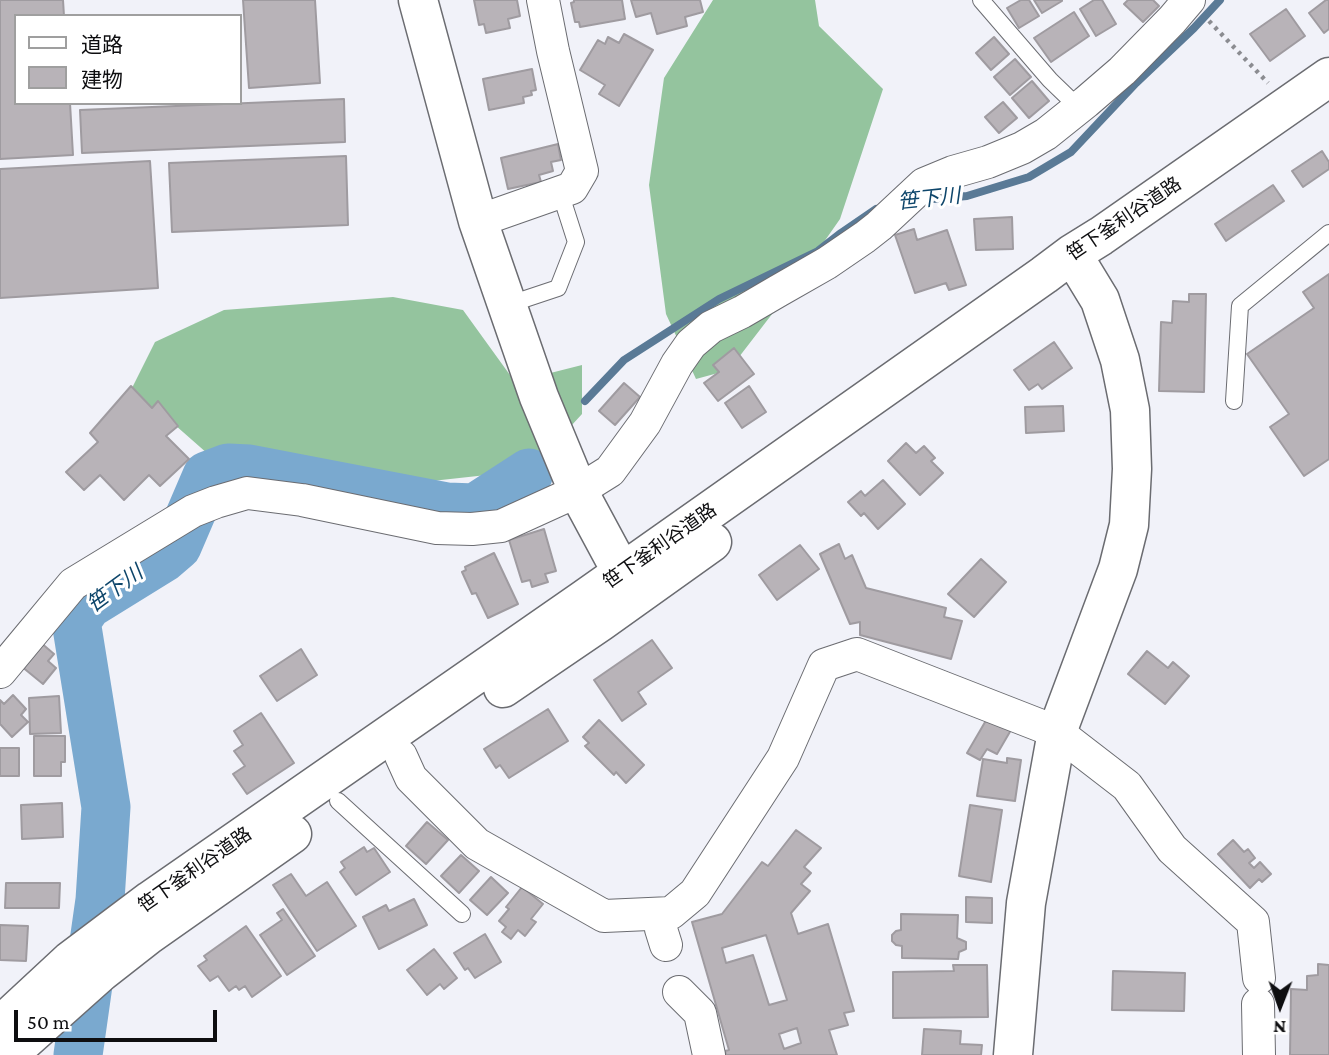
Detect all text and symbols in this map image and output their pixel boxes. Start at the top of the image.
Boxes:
legend [14,14,242,105]
text: 道路 [81,33,123,57]
text: 建物 [81,68,123,92]
street label: 笹下釜利谷道路 [1062,172,1186,266]
water label: 笹下川 [896,183,962,215]
street label: 笹下釜利谷道路 [599,499,721,593]
water label: 笹下川 [82,560,148,618]
street label: 笹下釜利谷道路 [134,823,256,917]
north arrow [1245,971,1315,1041]
scale bar [18,996,220,1040]
text: 50 m [27,1010,70,1034]
text: N [1273,1017,1286,1038]

